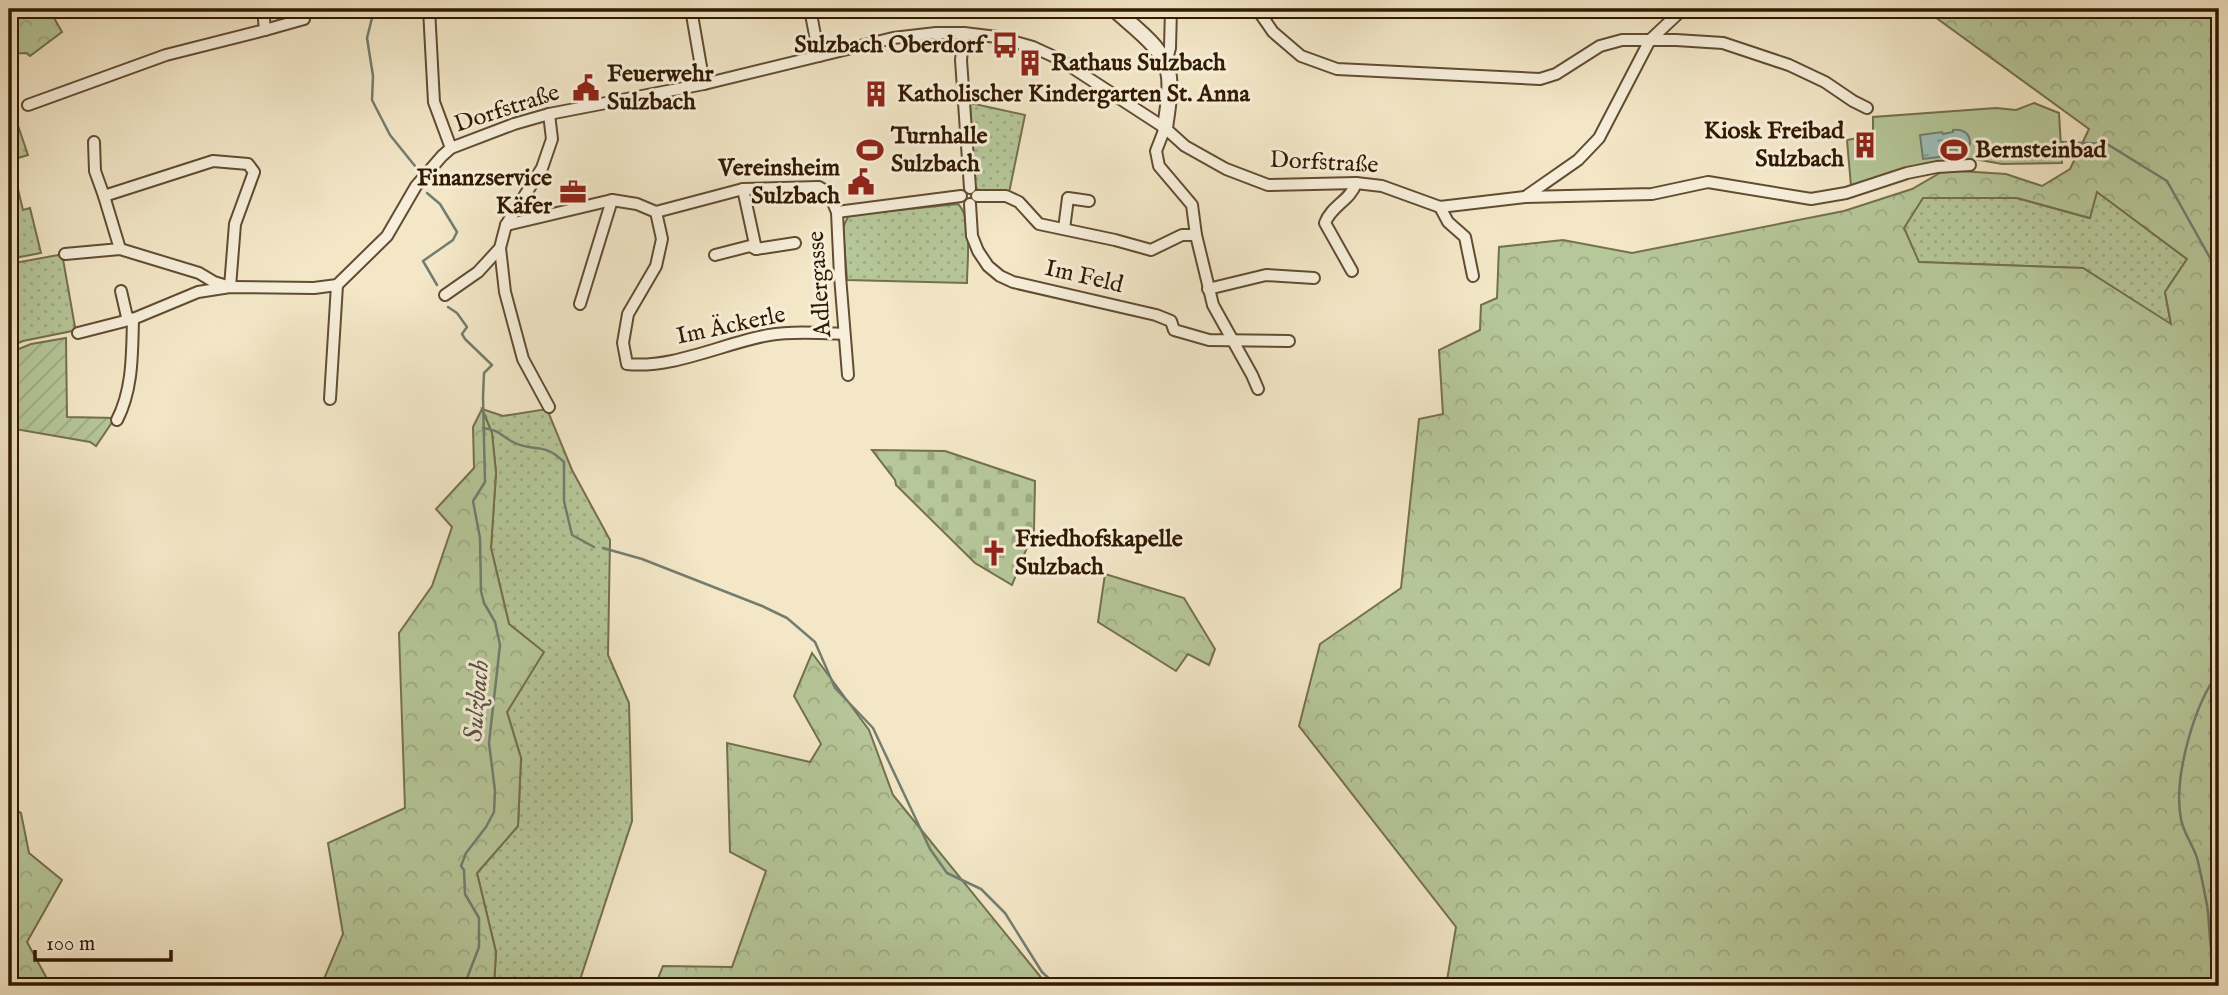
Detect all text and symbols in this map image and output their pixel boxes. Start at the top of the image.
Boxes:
place label: Sulzbach Oberdorf [794,30,988,61]
bus stop icon: Sulzbach Oberdorf [990,30,1020,60]
building icon: Rathaus Sulzbach [1015,48,1045,78]
place label: Rathaus Sulzbach [1051,48,1226,79]
place label: Feuerwehr Sulzbach [607,59,714,118]
public building icon: Feuerwehr Sulzbach [571,73,601,103]
street label: Dorfstraße [450,77,564,141]
building icon: Katholischer Kindergarten St. Anna [861,79,891,109]
place label: Katholischer Kindergarten St. Anna [897,79,1250,110]
place label: Kiosk Freibad Sulzbach [1704,116,1845,175]
place label: Turnhalle Sulzbach [890,121,988,180]
building icon: Kiosk Freibad Sulzbach [1850,130,1880,160]
sports icon: Turnhalle Sulzbach [855,135,885,165]
sports icon: Bernsteinbad [1939,135,1969,165]
place label: Bernsteinbad [1975,135,2108,166]
street label: Dorfstraße [1269,145,1379,181]
place label: Vereinsheim Sulzbach [717,153,840,212]
place label: Finanzservice Käfer [417,163,552,222]
public building icon: Vereinsheim Sulzbach [846,167,876,197]
office icon: Finanzservice Käfer [558,177,588,207]
street label: Adlergasse [801,230,839,339]
street label: Im Feld [1042,253,1126,301]
street label: Im Äckerle [674,299,788,353]
place label: Friedhofskapelle Sulzbach [1015,524,1183,583]
church icon: Friedhofskapelle Sulzbach [979,538,1009,568]
water label: Sulzbach [457,659,497,743]
scale bar [35,918,172,962]
text: 100 m [46,931,95,958]

